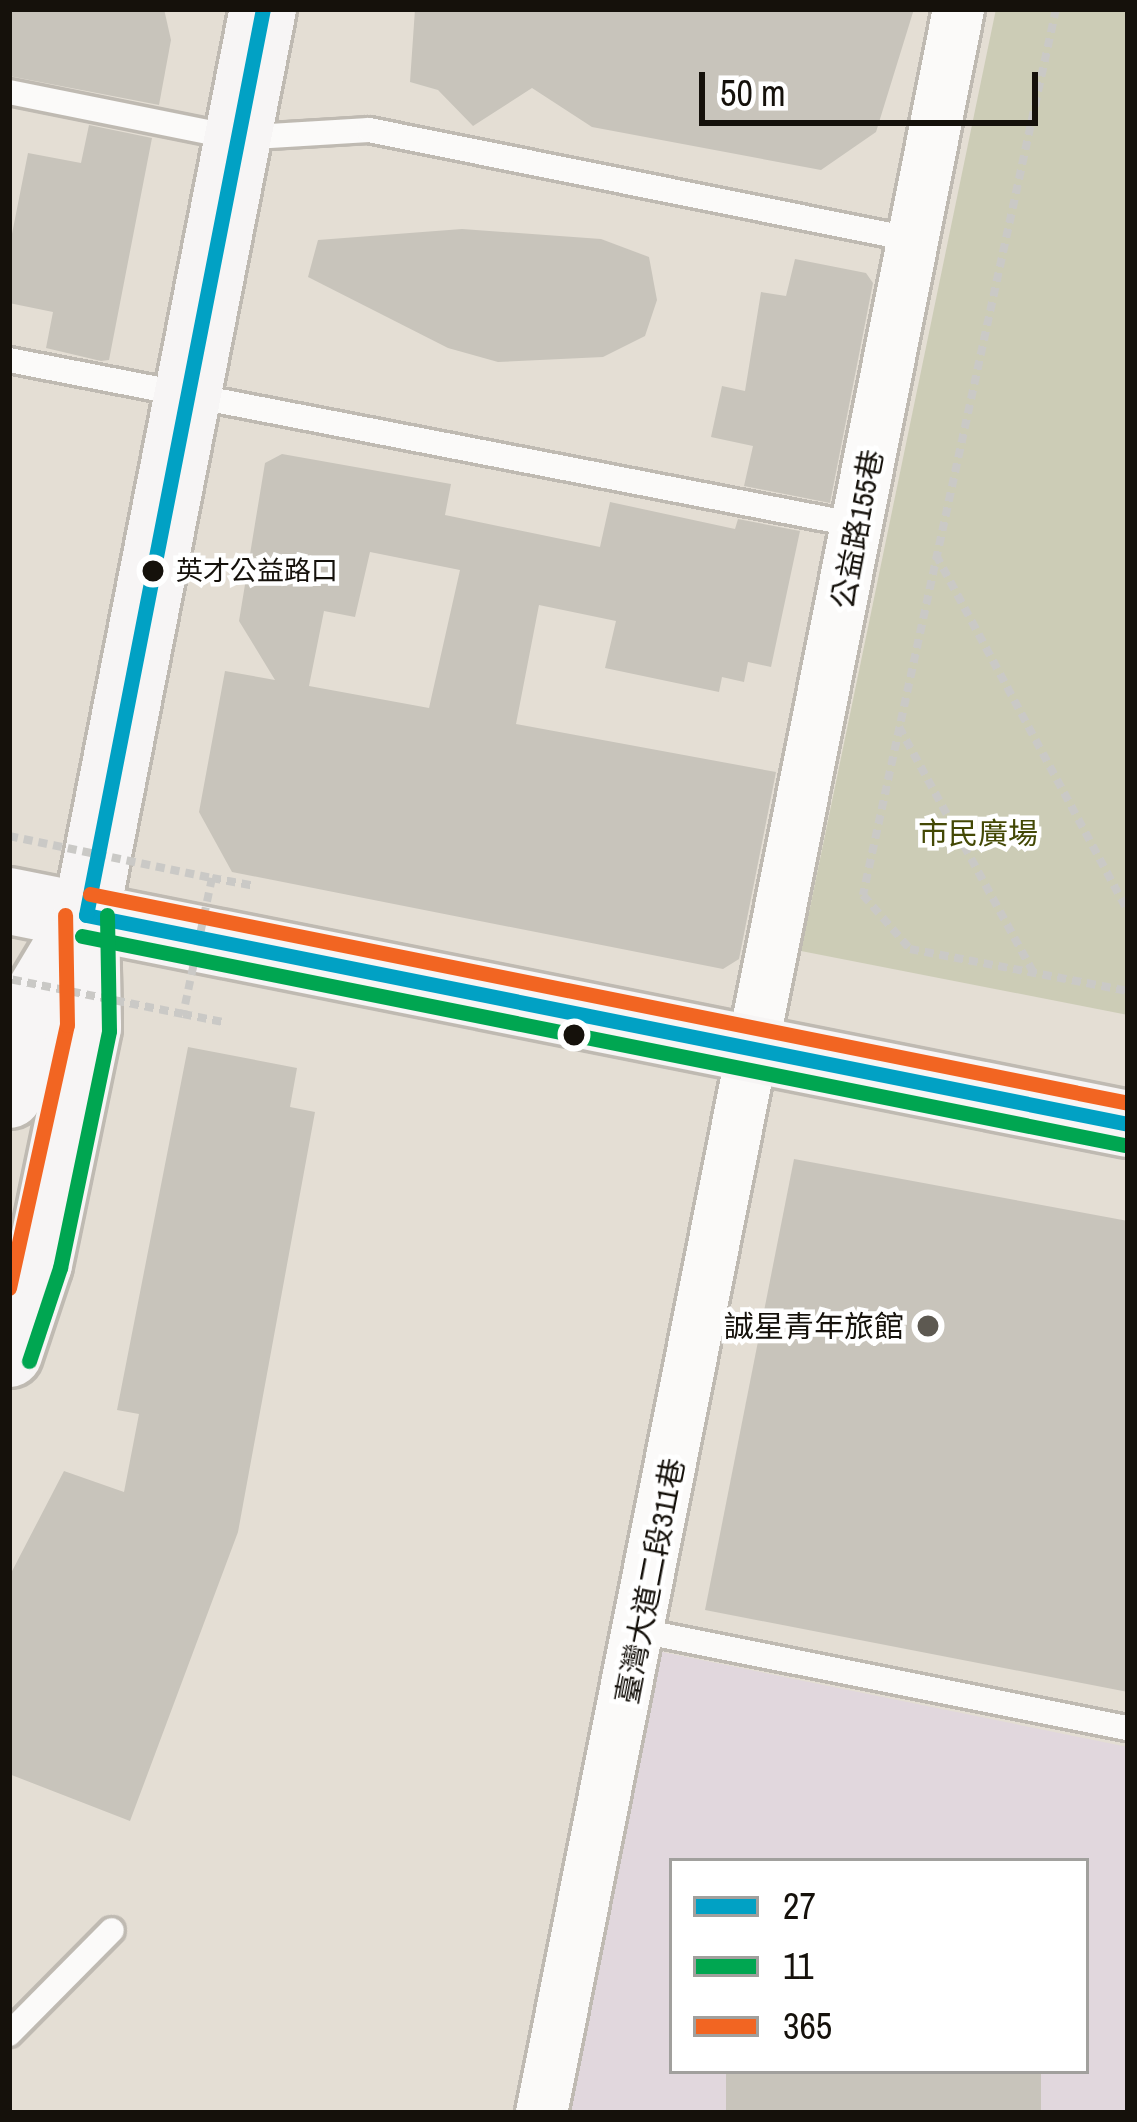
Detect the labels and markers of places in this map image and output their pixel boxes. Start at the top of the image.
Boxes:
place label: 英才公益路口 [176,555,338,587]
marker: 英才公益路口 [142,560,164,582]
unlabelled marker [563,1024,585,1046]
place label: 誠星青年旅館 [724,1308,904,1344]
marker: 誠星青年旅館 [915,1313,941,1339]

